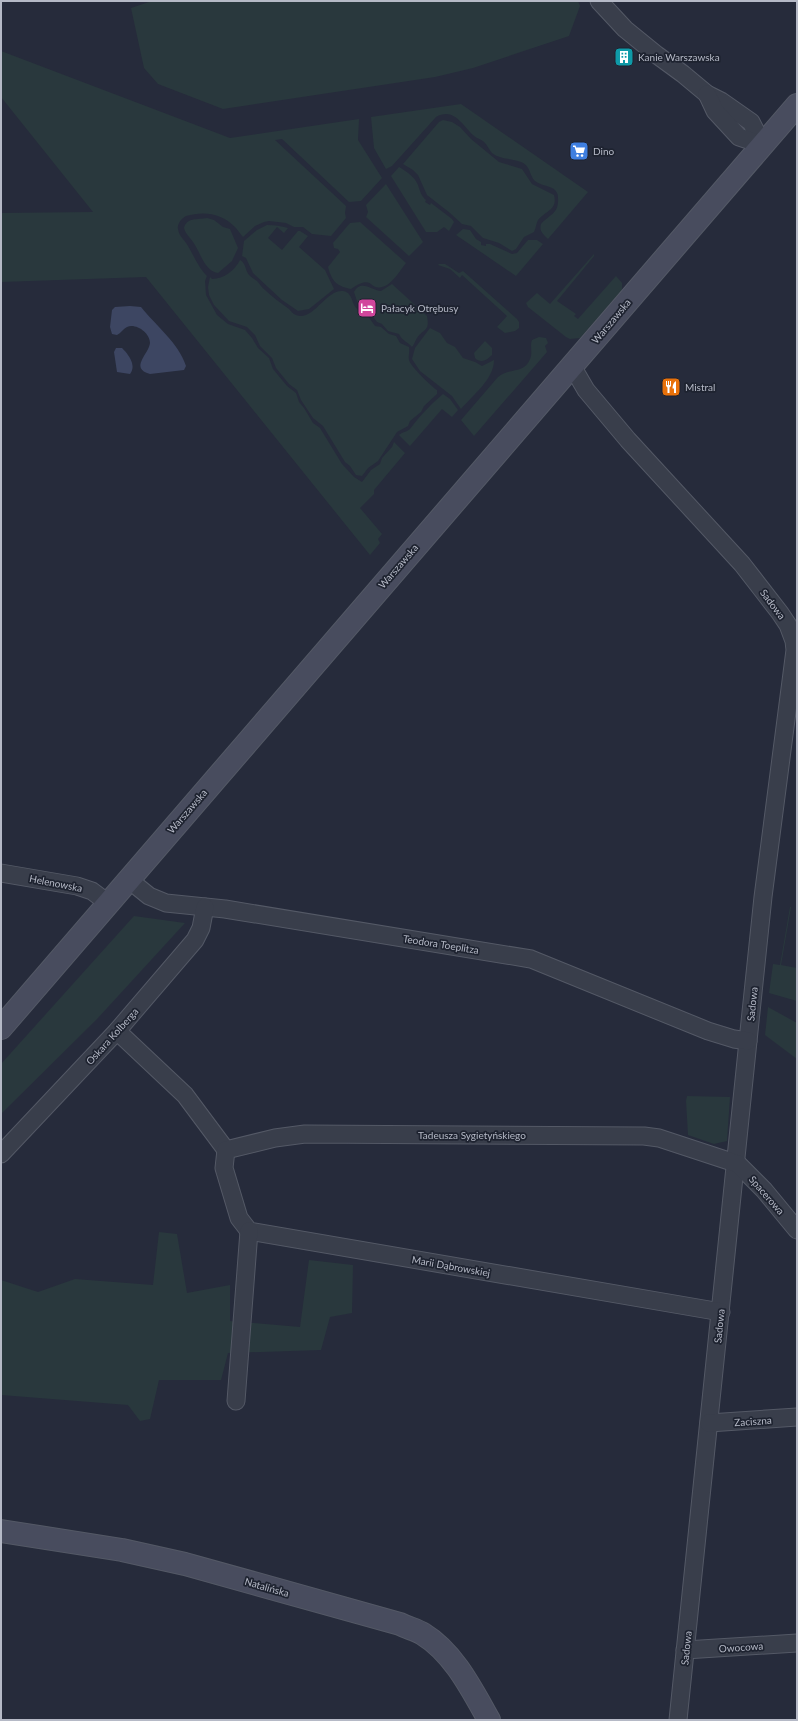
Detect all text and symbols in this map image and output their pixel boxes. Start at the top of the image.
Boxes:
building icon: Kanie Warszawska [613,46,635,68]
place label: Kanie Warszawska [638,51,720,63]
supermarket icon: Dino [568,140,590,162]
place label: Dino [593,145,614,157]
street label: Warszawska [589,296,633,346]
hotel icon: Pałacyk Otrębusy [356,297,378,319]
place label: Pałacyk Otrębusy [381,302,459,314]
restaurant icon: Mistral [660,376,682,398]
place label: Mistral [685,381,715,393]
street label: Warszawska [376,542,420,590]
street label: Sadowa [758,587,788,621]
street label: Warszawska [165,787,209,835]
street label: Helenowska [28,872,84,894]
street label: Teodora Toeplitza [402,932,480,956]
street label: Sadowa [744,986,760,1022]
street label: Oskara Kolberga [83,1005,141,1067]
street label: Tadeusza Sygietyńskiego [418,1129,526,1141]
street label: Spacerowa [747,1173,787,1217]
street label: Marii Dąbrowskiej [411,1253,491,1279]
street label: Sadowa [711,1308,727,1344]
street label: Zaciszna [734,1414,772,1428]
street label: Natalińska [243,1575,291,1599]
street label: Sadowa [678,1630,694,1666]
street label: Owocowa [718,1639,764,1655]

